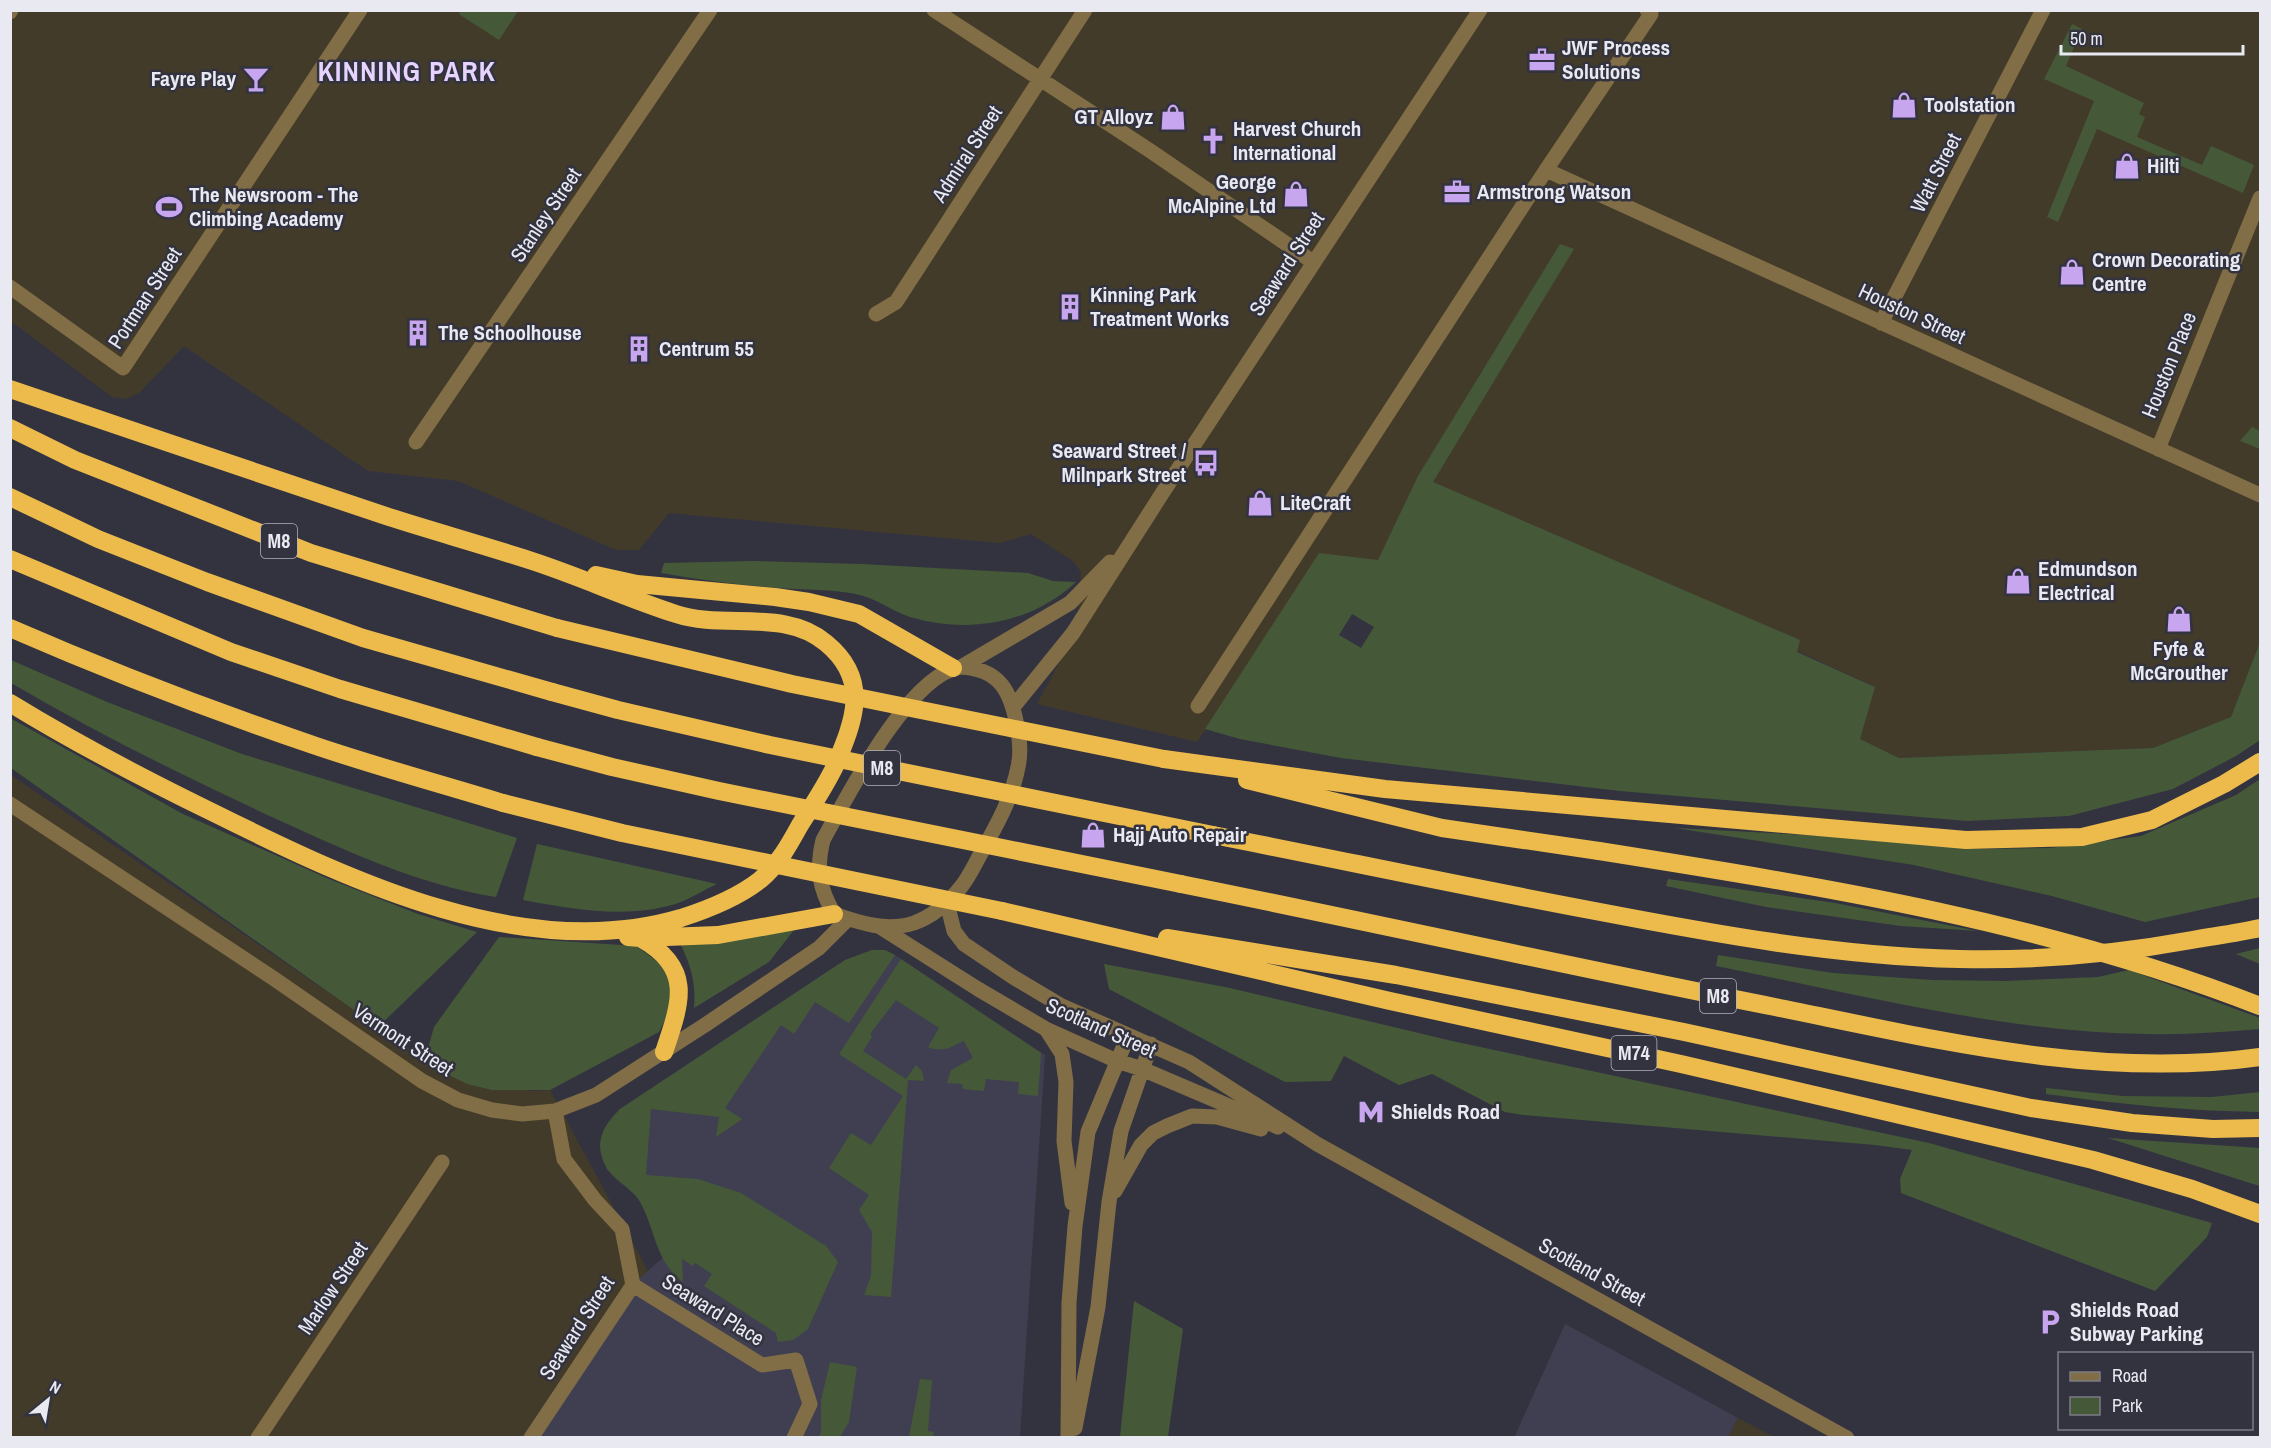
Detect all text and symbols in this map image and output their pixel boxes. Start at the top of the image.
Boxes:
scale bar [2061,18,2242,56]
text: 50 m [2070,26,2103,51]
place label: JWF Process Solutions [1562,33,1670,86]
office icon: JWF Process Solutions [1527,45,1557,75]
district label: KINNING PARK [318,53,496,89]
place label: Fayre Play [151,64,236,93]
bar icon: Fayre Play [241,64,271,94]
shop icon: Toolstation [1889,90,1919,120]
place label: Toolstation [1924,90,2016,119]
street label: Admiral Street [924,100,1009,209]
place label: GT Alloyz [1074,102,1153,131]
shop icon: GT Alloyz [1158,102,1188,132]
place label: Harvest Church International [1233,114,1361,167]
church icon: Harvest Church International [1198,126,1228,156]
street label: Watt Street [1903,128,1968,217]
shop icon: Hilti [2112,151,2142,181]
place label: Hilti [2147,151,2180,180]
street label: Stanley Street [503,162,588,268]
place label: George McAlpine Ltd [1168,167,1276,220]
office icon: Armstrong Watson [1442,177,1472,207]
place label: Armstrong Watson [1477,177,1631,206]
shop icon: George McAlpine Ltd [1281,179,1311,209]
place label: The Newsroom - The Climbing Academy [189,180,358,233]
sports icon: The Newsroom - The Climbing Academy [154,192,184,222]
street label: Seaward Street [1242,206,1331,321]
street label: Portman Street [101,241,188,354]
place label: Crown Decorating Centre [2092,245,2241,298]
shop icon: Crown Decorating Centre [2057,257,2087,287]
street label: Houston Street [1854,276,1971,351]
place label: Kinning Park Treatment Works [1090,280,1229,333]
building icon: Kinning Park Treatment Works [1055,292,1085,322]
street label: Houston Place [2134,307,2203,422]
building icon: The Schoolhouse [403,318,433,348]
place label: The Schoolhouse [438,318,582,347]
building icon: Centrum 55 [624,334,654,364]
place label: Centrum 55 [659,334,754,363]
place label: Seaward Street / Milnpark Street [1052,436,1186,489]
bus stop icon: Seaward Street / Milnpark Street [1191,448,1221,478]
shop icon: LiteCraft [1245,488,1275,518]
place label: LiteCraft [1280,488,1351,517]
road number: M8 [261,524,297,558]
place label: Edmundson Electrical [2038,554,2138,607]
shop icon: Edmundson Electrical [2003,566,2033,596]
shop icon: Fyfe & McGrouther [2164,604,2194,634]
place label: Fyfe & McGrouther [2130,634,2228,687]
road number: M8 [864,751,900,785]
shop icon: Hajj Auto Repair [1078,820,1108,850]
place label: Hajj Auto Repair [1113,820,1247,849]
road number: M8 [1700,979,1736,1013]
street label: Scotland Street [1042,990,1161,1065]
street label: Vermont Street [347,996,460,1083]
road number: M74 [1612,1036,1656,1070]
metro station icon: Shields Road [1356,1097,1386,1127]
place label: Shields Road [1391,1097,1500,1126]
street label: Scotland Street [1534,1230,1651,1313]
street label: Marlow Street [291,1235,374,1340]
street label: Seaward Place [656,1267,770,1353]
street label: Seaward Street [532,1270,621,1385]
place label: Shields Road Subway Parking [2070,1295,2204,1348]
parking icon: Shields Road Subway Parking [2035,1307,2065,1337]
legend [2058,1352,2253,1430]
text: Road [2112,1363,2147,1388]
north arrow [18,1370,78,1430]
text: N [46,1375,65,1399]
text: Park [2112,1393,2143,1418]

